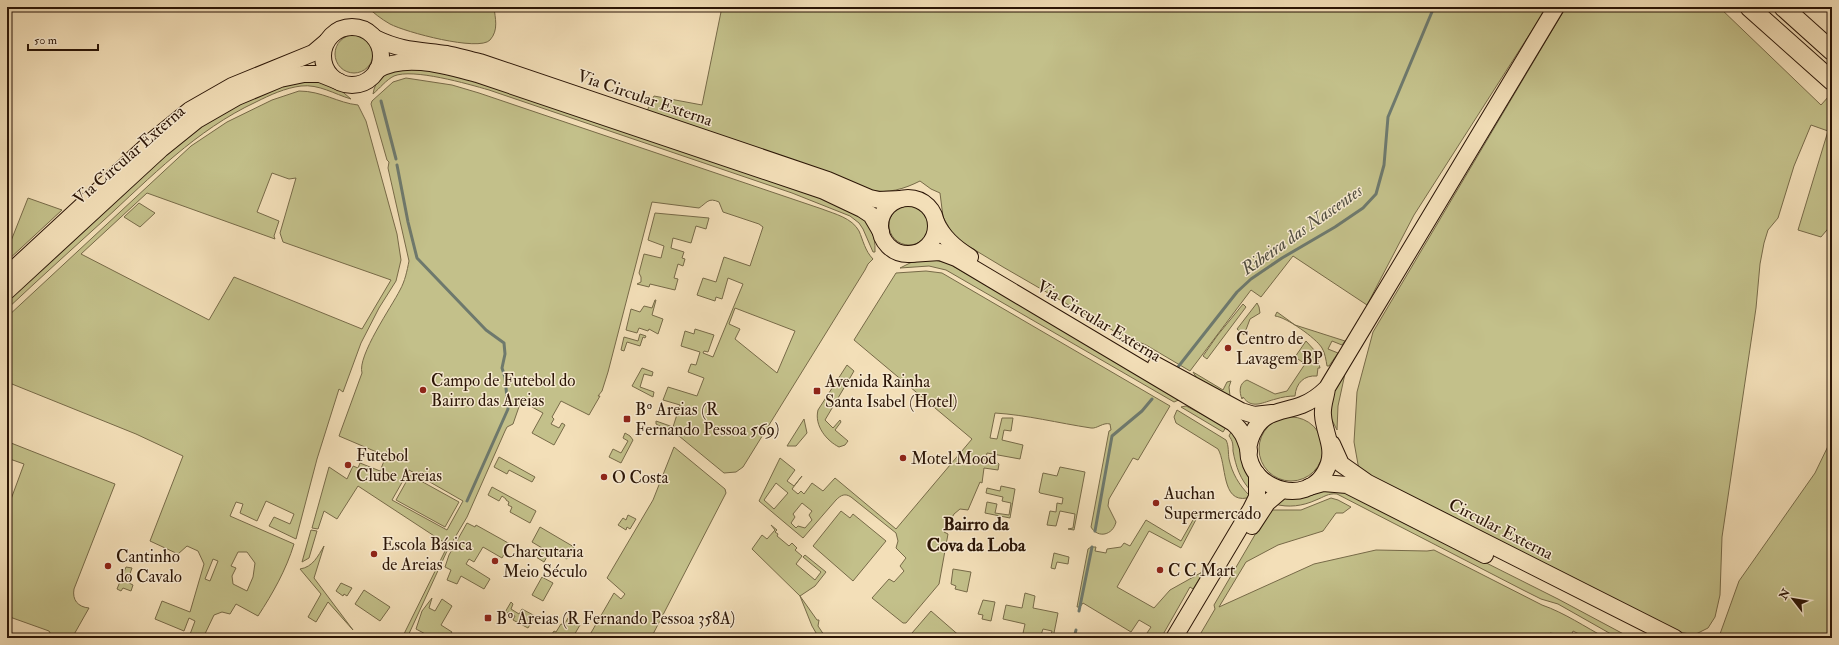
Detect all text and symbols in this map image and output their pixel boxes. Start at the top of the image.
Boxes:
scale bar [28,26,98,52]
text: 50 m [34,33,58,48]
street label: Via Circular Externa [575,65,716,131]
street label: Via Circular Externa [69,100,190,209]
water label: Ribeira das Nascentes [1236,179,1368,281]
street label: Via Circular Externa [1033,276,1166,367]
place label: Centro de Lavagem BP [1236,328,1323,369]
marker: Centro de Lavagem BP [1223,343,1233,353]
place label: Campo de Futebol do Bairro das Areias [431,370,575,411]
place label: Avenida Rainha Santa Isabel (Hotel) [824,371,957,412]
marker: Campo de Futebol do Bairro das Areias [418,385,428,395]
marker: Avenida Rainha Santa Isabel (Hotel) [812,386,822,396]
place label: Bº Areias (R Fernando Pessoa 569) [635,399,779,440]
marker: Bº Areias (R Fernando Pessoa 569) [622,414,632,424]
place label: Futebol Clube Areias [356,445,442,486]
place label: Motel Mood [911,448,997,469]
marker: Motel Mood [898,453,908,463]
marker: Futebol Clube Areias [343,460,353,470]
place label: O Costa [612,467,669,488]
marker: O Costa [599,472,609,482]
place label: Auchan Supermercado [1163,483,1261,525]
street label: Circular Externa [1445,494,1558,565]
marker: Auchan Supermercado [1151,498,1161,508]
district label: Bairro da Cova da Loba [927,513,1026,557]
place label: Escola Básica de Areias [382,534,473,575]
place label: Charcutaria Meio Século [503,541,587,582]
place label: Cantinho do Cavalo [116,546,182,587]
marker: Escola Básica de Areias [369,549,379,559]
marker: Charcutaria Meio Século [490,556,500,566]
place label: C C Mart [1168,560,1236,581]
marker: Cantinho do Cavalo [103,561,113,571]
marker: C C Mart [1155,565,1165,575]
north arrow [1773,579,1813,619]
text: N [1776,586,1794,603]
place label: Bº Areias (R Fernando Pessoa 358A) [496,608,735,629]
marker: Bº Areias (R Fernando Pessoa 358A) [483,613,493,623]

